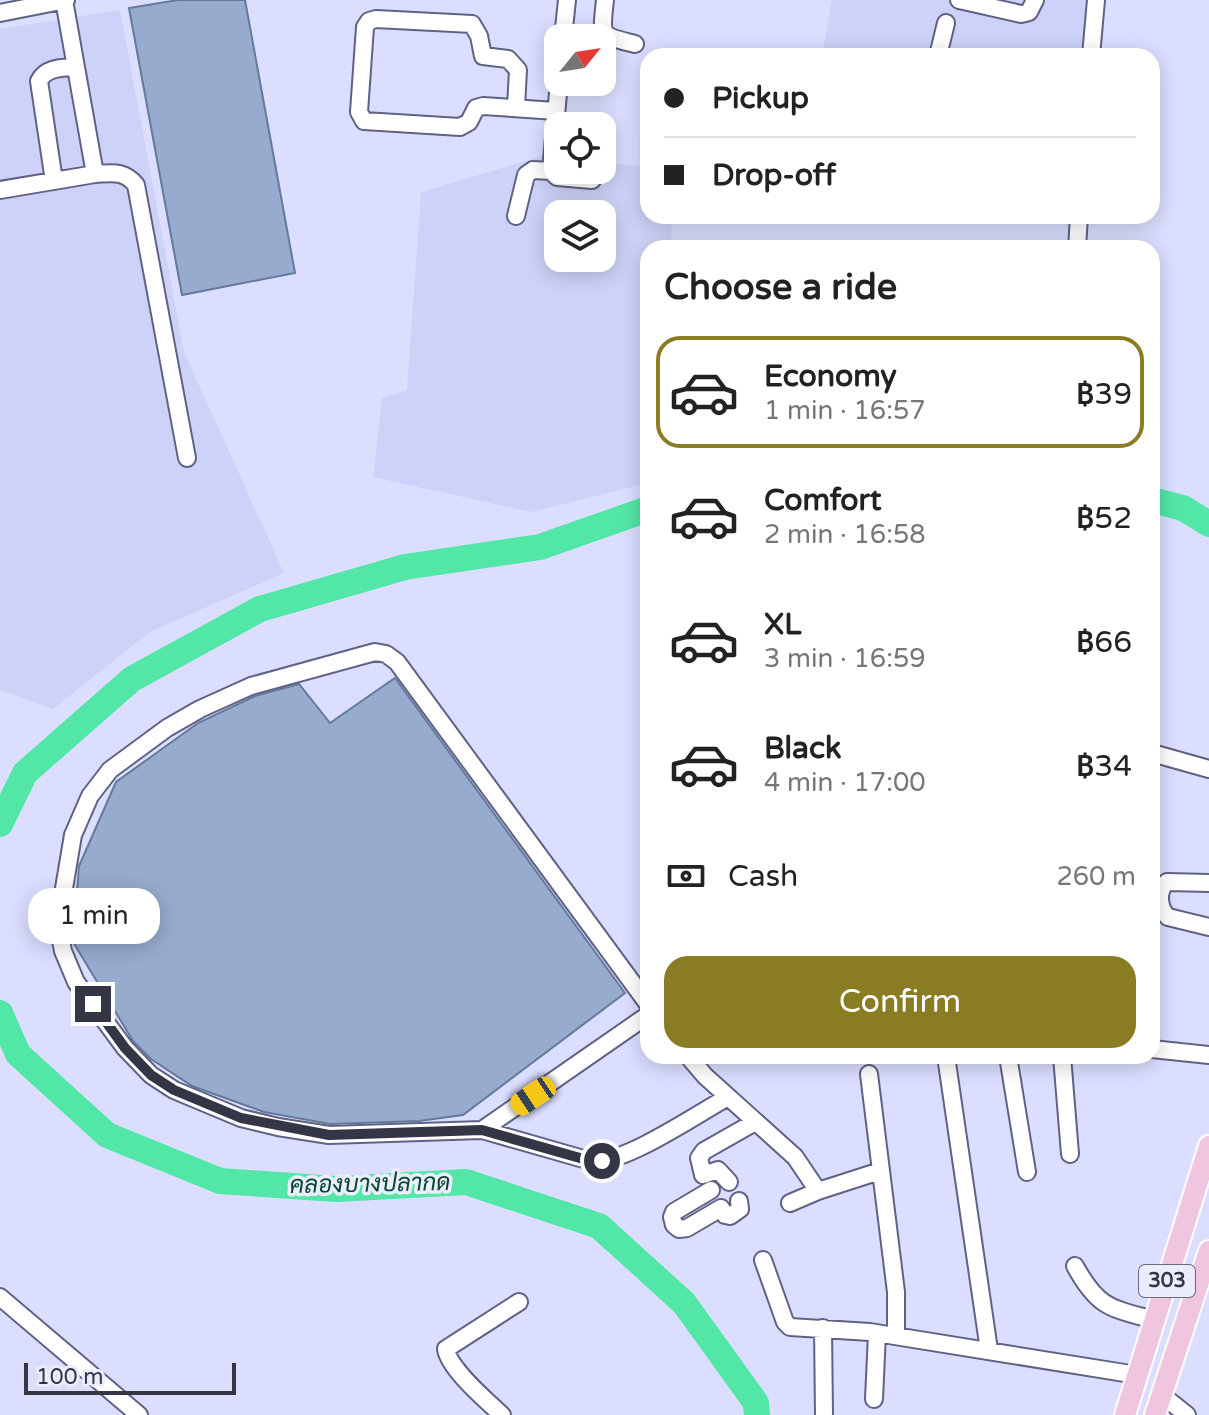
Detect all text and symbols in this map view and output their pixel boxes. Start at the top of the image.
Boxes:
north arrow [544,24,616,96]
map controls [544,24,616,272]
text: Pickup [712,80,809,117]
button: locate [544,112,616,184]
text: Drop-off [712,157,836,194]
button: layers [544,200,616,272]
text: Choose a ride [664,266,897,309]
icon: car [668,356,740,428]
text: Economy [764,358,897,395]
text: ฿39 [1076,376,1132,413]
text: 1 min · 16:57 [764,395,926,426]
icon: car [668,480,740,552]
text: Comfort [764,482,882,519]
text: ฿52 [1076,500,1132,537]
text: 2 min · 16:58 [764,519,926,550]
icon: car [668,604,740,676]
text: XL [764,606,801,643]
text: ฿66 [1076,624,1132,661]
text: 3 min · 16:59 [764,643,926,674]
icon: car [668,728,740,800]
text: Black [764,730,841,767]
text: ฿34 [1076,748,1132,785]
text: 4 min · 17:00 [764,767,926,798]
icon: cash [664,854,708,898]
text: Cash [728,858,798,895]
text: 260 m [1056,861,1136,892]
callout: 1 min [27,888,159,944]
text: 1 min [59,900,129,931]
button: Confirm [664,956,1136,1048]
route end [75,986,111,1022]
car [506,1073,560,1119]
route start [584,1143,620,1179]
water label: คลองบางปลากด [289,1168,451,1200]
road number: 303 [1139,1265,1195,1297]
scale bar [24,1359,236,1395]
text: 100 m [36,1364,103,1390]

